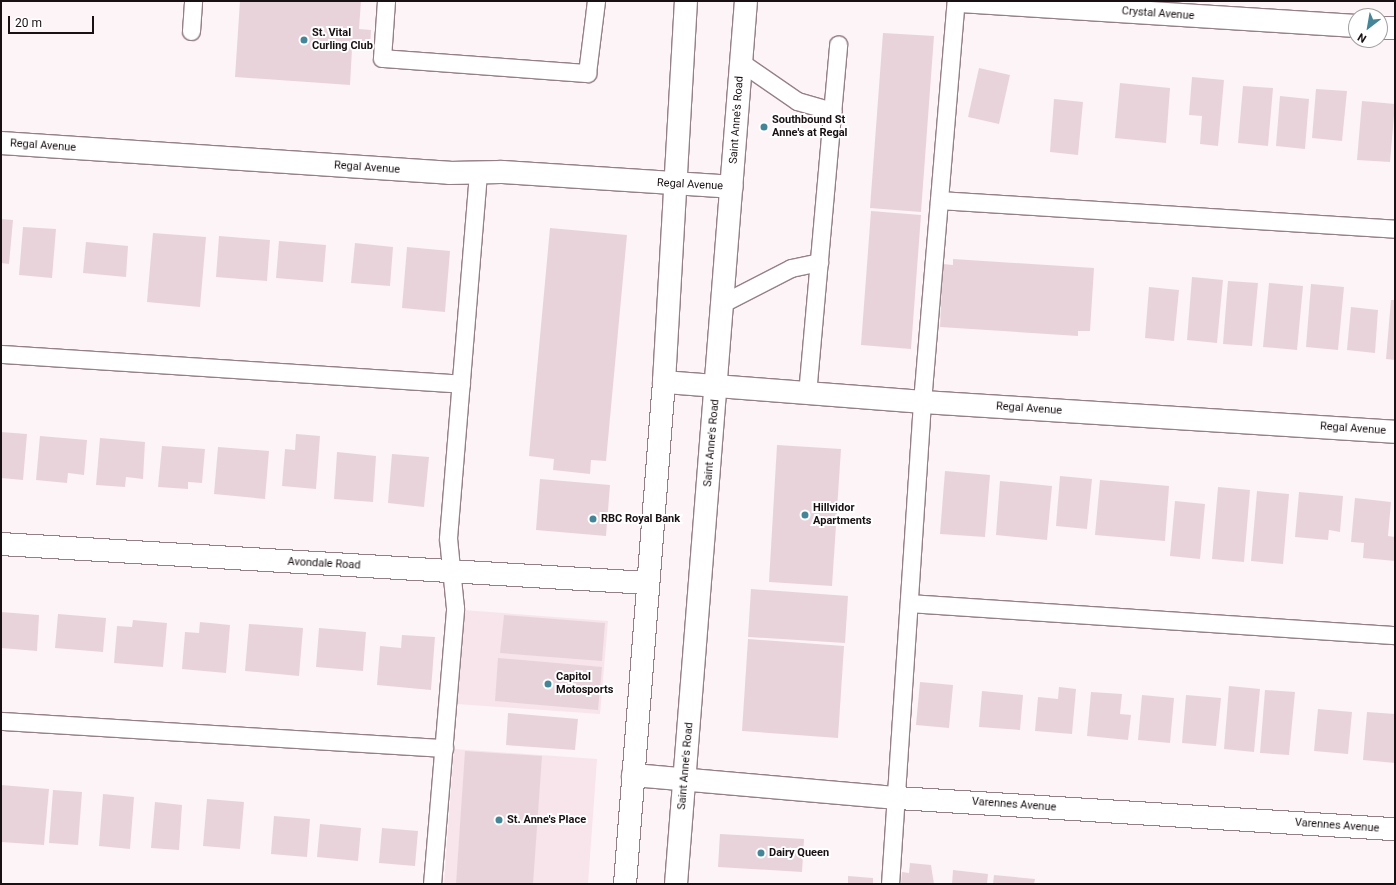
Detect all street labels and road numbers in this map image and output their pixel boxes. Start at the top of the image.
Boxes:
street label: Crystal Avenue [1121,5,1195,23]
street label: Saint Anne's Road [727,76,747,164]
street label: Regal Avenue [10,137,76,155]
street label: Regal Avenue [334,159,400,177]
street label: Regal Avenue [657,177,723,193]
street label: Saint Anne's Road [702,399,722,487]
street label: Regal Avenue [996,400,1062,418]
street label: Regal Avenue [1320,420,1386,438]
street label: Avondale Road [287,555,361,573]
street label: Saint Anne's Road [676,722,696,810]
street label: Varennes Avenue [971,795,1057,815]
street label: Varennes Avenue [1294,816,1380,836]

